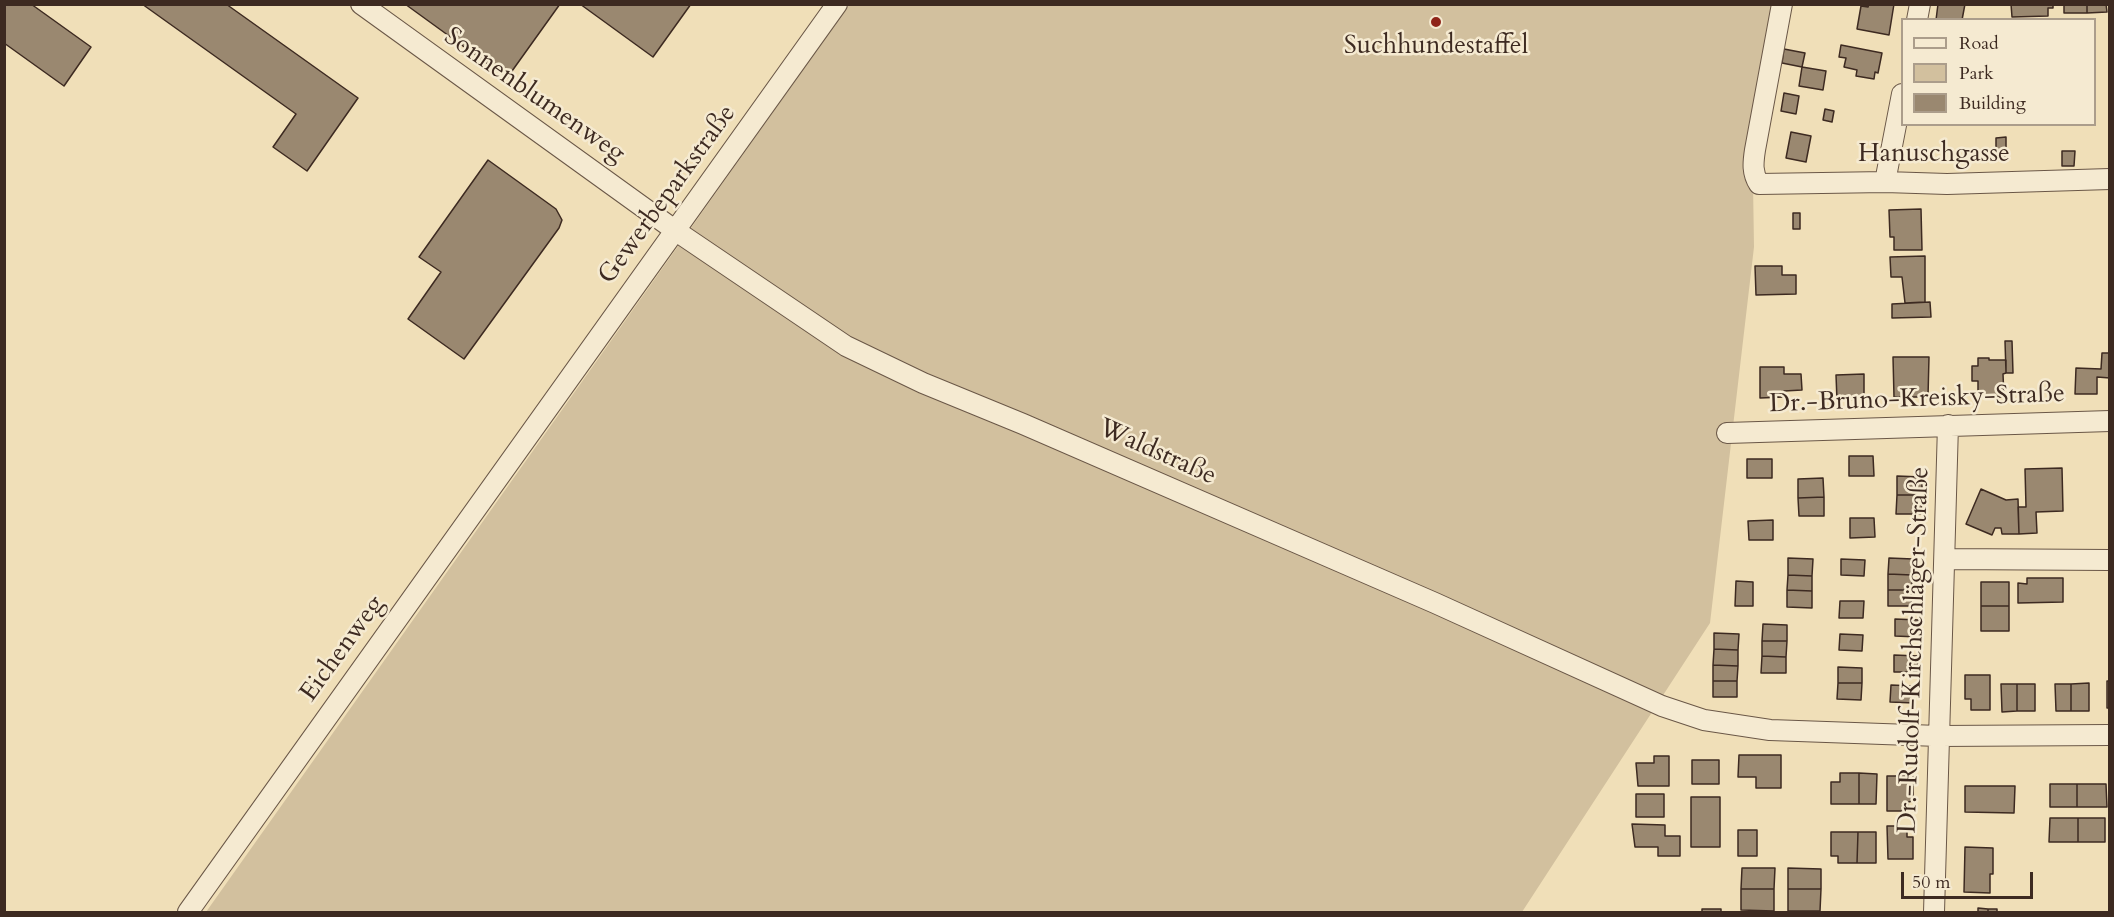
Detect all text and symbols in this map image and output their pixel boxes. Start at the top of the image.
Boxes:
marker: Suchhundestaffel [1429,15,1443,29]
legend [1901,18,2096,126]
street label: Sonnenblumenweg [437,22,631,170]
place label: Suchhundestaffel [1344,31,1528,63]
text: Road [1959,31,1999,56]
text: Park [1959,61,1994,86]
text: Building [1959,91,2026,116]
street label: Gewerbeparkstraße [593,99,743,291]
street label: Hanuschgasse [1858,139,2010,171]
street label: Dr.-Bruno-Kreisky-Straße [1769,379,2065,421]
street label: Waldstraße [1093,413,1221,493]
street label: Dr.-Rudolf-Kirchschläger-Straße [1893,466,1937,834]
street label: Eichenweg [294,590,392,708]
scale bar [1904,860,2036,898]
text: 50 m [1912,870,1951,895]

